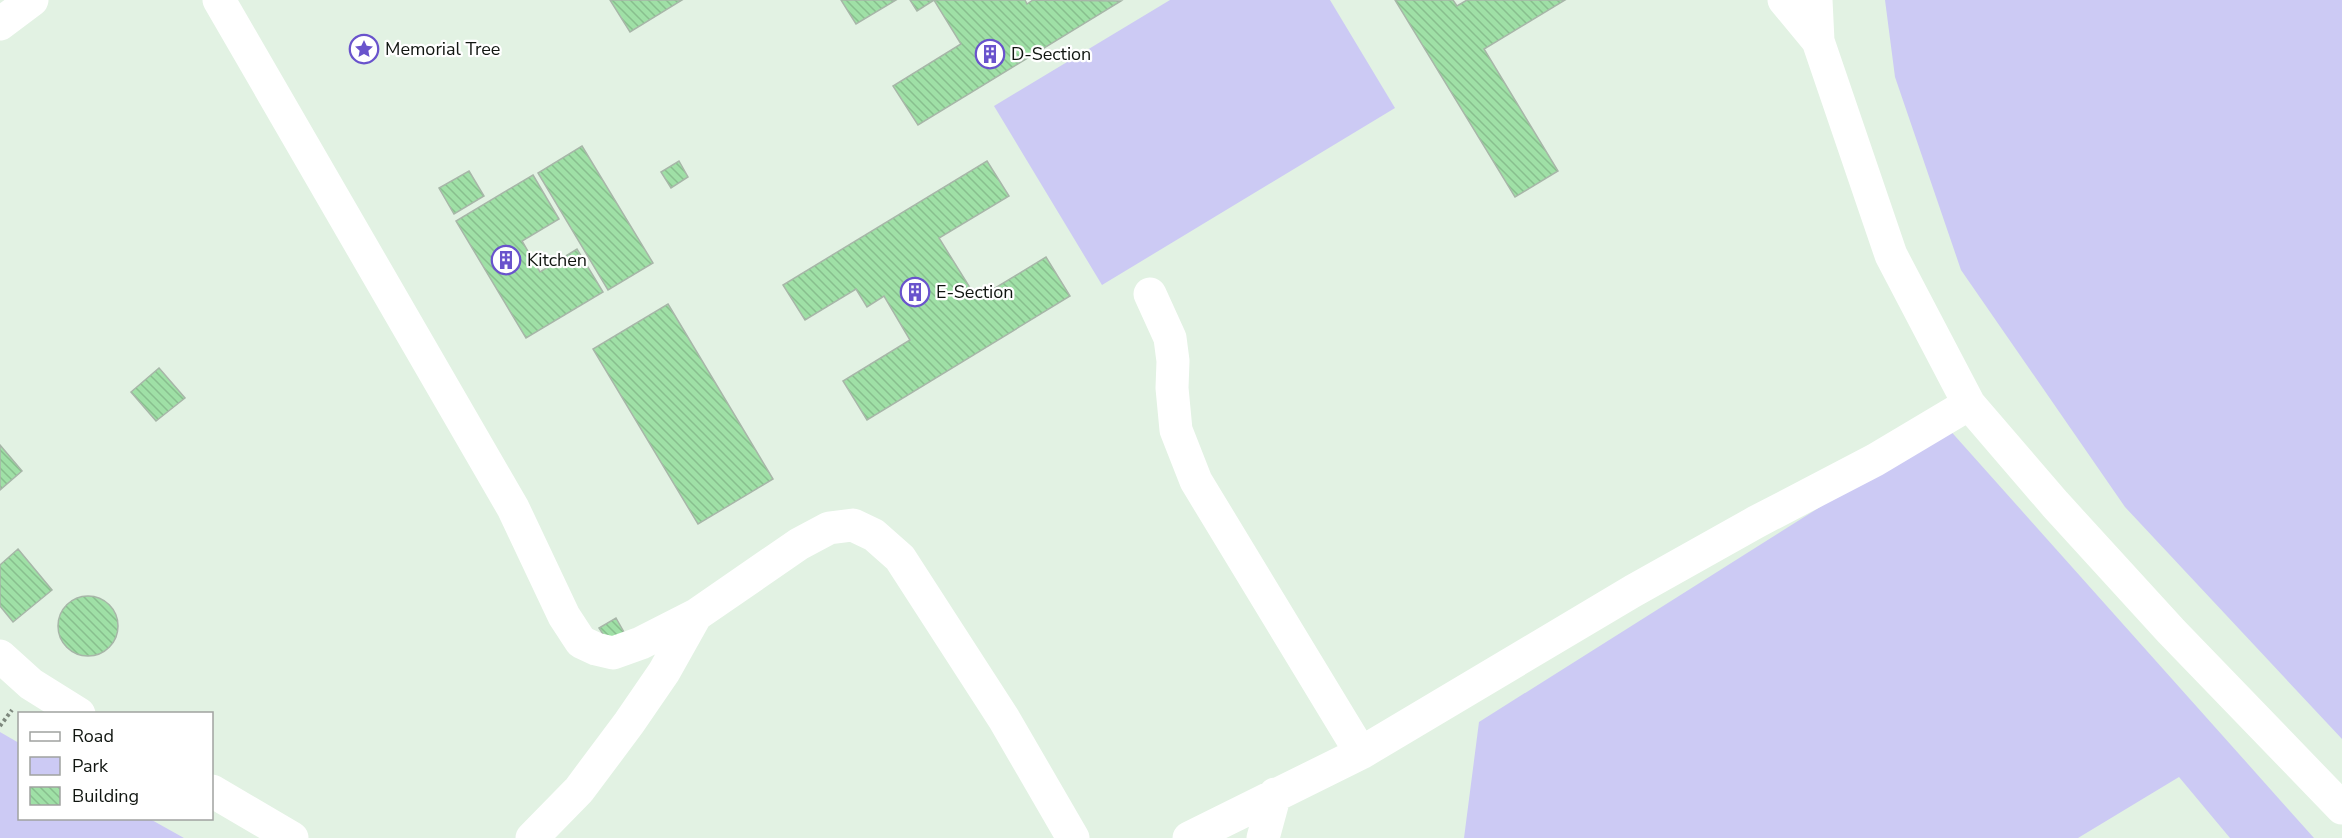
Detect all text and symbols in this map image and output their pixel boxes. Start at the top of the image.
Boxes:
place icon: Memorial Tree [348,33,380,65]
place label: Memorial Tree [385,37,500,61]
building icon: D-Section [974,38,1006,70]
place label: D-Section [1011,42,1091,66]
building icon: Kitchen [490,244,522,276]
place label: Kitchen [527,248,587,272]
building icon: E-Section [899,276,931,308]
place label: E-Section [936,280,1013,304]
legend [18,712,213,820]
text: Road [72,724,114,748]
text: Park [72,754,109,778]
text: Building [72,784,139,808]

